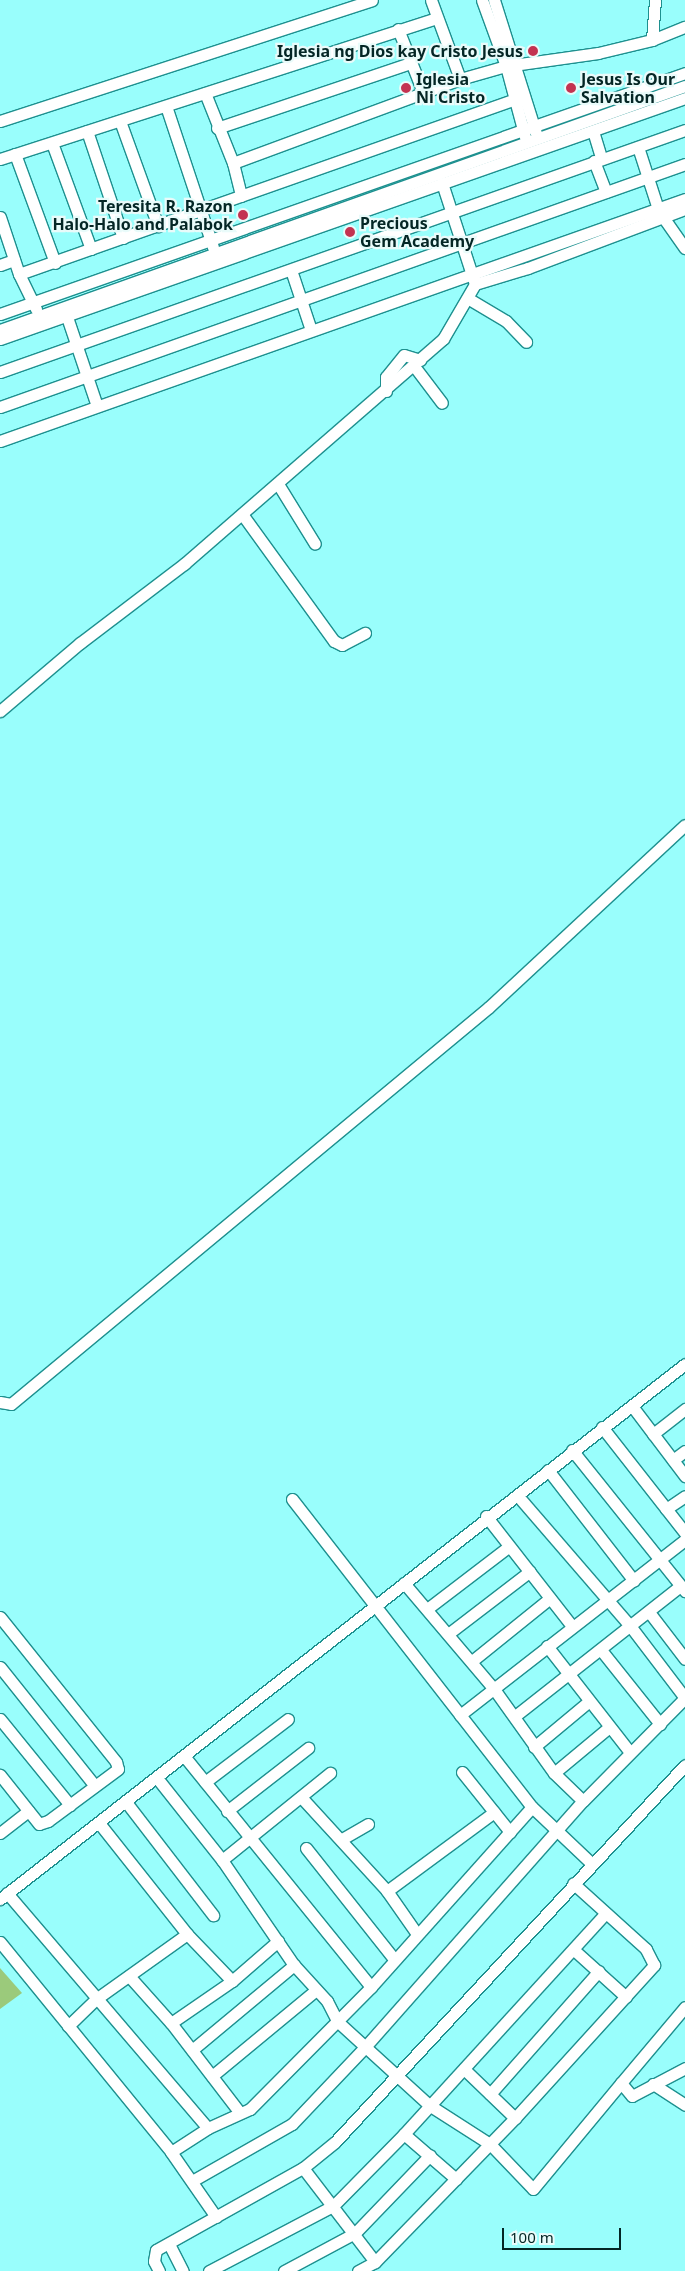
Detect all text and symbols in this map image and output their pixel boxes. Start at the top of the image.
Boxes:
place label: Iglesia ng Dios kay Cristo Jesus [277,41,523,61]
marker: Iglesia ng Dios kay Cristo Jesus [527,45,539,57]
place label: Iglesia Ni Cristo [416,69,485,107]
place label: Jesus Is Our Salvation [581,69,675,107]
marker: Iglesia Ni Cristo [400,82,412,94]
marker: Jesus Is Our Salvation [565,82,577,94]
place label: Teresita R. Razon Halo-Halo and Palabok [52,196,233,234]
marker: Teresita R. Razon Halo-Halo and Palabok [237,209,249,221]
place label: Precious Gem Academy [360,213,474,251]
marker: Precious Gem Academy [344,226,356,238]
scale bar [505,2218,624,2250]
text: 100 m [510,2227,554,2247]

